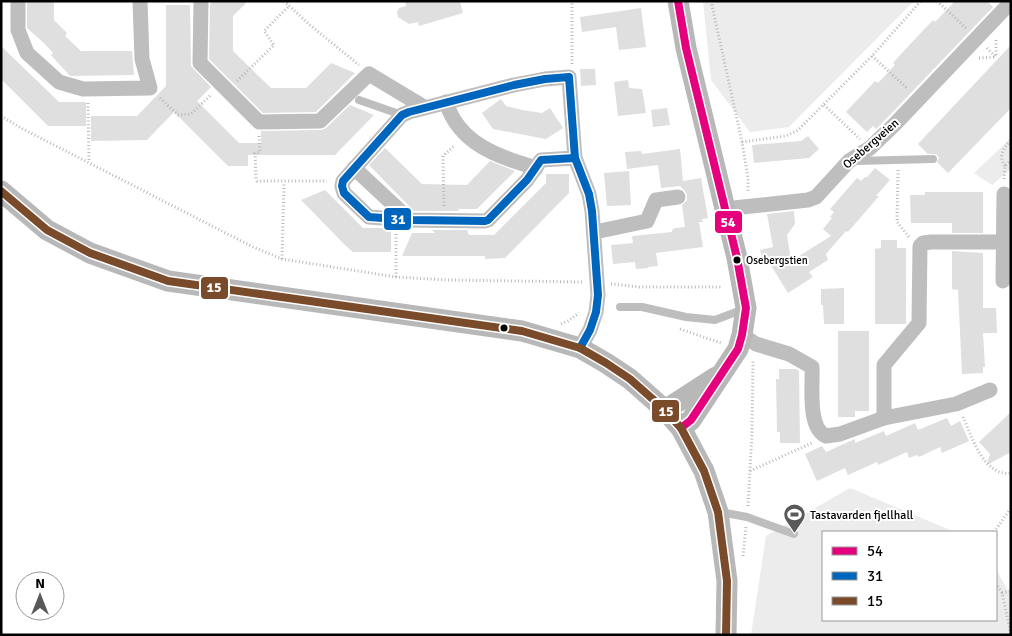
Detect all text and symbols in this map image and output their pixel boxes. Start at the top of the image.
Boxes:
street label: Osebergveien [840,116,902,172]
line badge: 31 [383,207,412,231]
line badge: 54 [714,210,743,234]
text: 31 [390,211,406,228]
text: 54 [720,214,736,231]
place label: Osebergstien [746,254,808,267]
marker: Osebergstien [732,255,742,265]
line badge: 15 [200,276,229,300]
text: 15 [206,279,222,296]
unlabelled marker [499,323,509,333]
line badge: 15 [651,399,680,423]
text: 15 [658,403,674,420]
sports icon: Tastavarden fjellhall [782,503,806,534]
place label: Tastavarden fjellhall [810,508,914,523]
legend [822,531,997,621]
text: 54 [867,542,883,560]
text: 31 [867,567,883,585]
north arrow [15,571,65,621]
text: N [35,575,45,592]
text: 15 [867,592,883,610]

